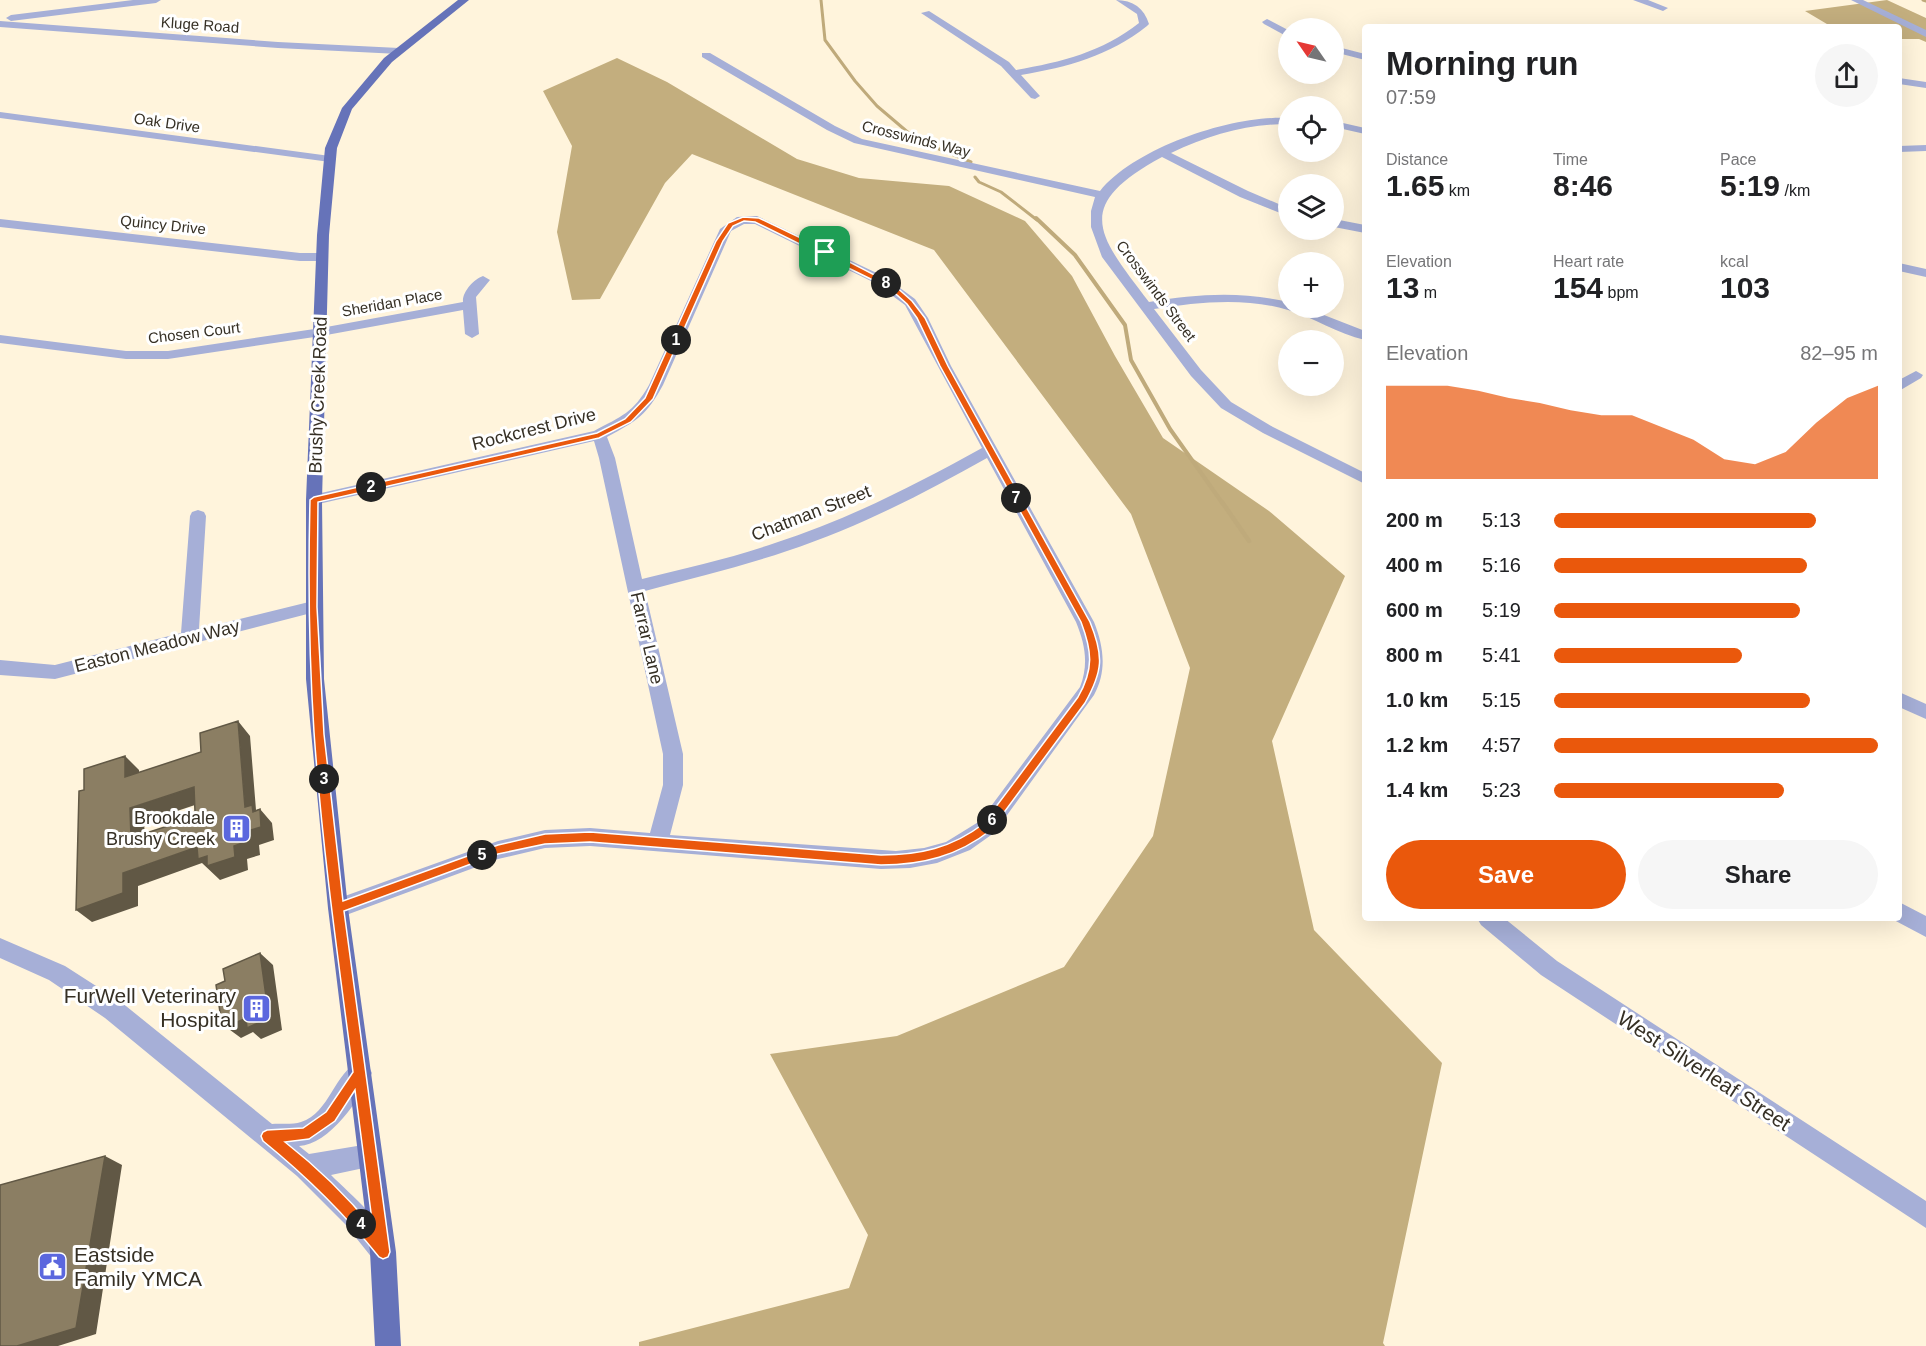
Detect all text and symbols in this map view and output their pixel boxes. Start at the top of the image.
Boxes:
street label: Kluge Road [160,13,240,36]
north arrow [1278,18,1344,84]
map controls [1278,18,1344,396]
button: share [1815,44,1878,107]
text: Morning run [1386,45,1578,82]
text: 07:59 [1386,86,1436,108]
button: locate [1278,96,1344,162]
street label: Oak Drive [133,109,201,136]
street label: Crosswinds Way [860,117,973,160]
text: Distance [1386,151,1448,168]
text: Time [1553,151,1588,168]
text: Pace [1720,151,1756,168]
text: 1.65 [1386,169,1444,202]
text: 8:46 [1553,169,1613,202]
text: 5:19 [1720,169,1780,202]
button: layers [1278,174,1344,240]
text: km [1444,182,1470,199]
text: /km [1780,182,1810,199]
street label: Quincy Drive [119,212,207,237]
pin [799,226,850,277]
icon: arrive [808,235,841,268]
street label: Crosswinds Street [1113,237,1200,345]
button: + [1278,252,1344,318]
text: Elevation [1386,253,1452,270]
text: Heart rate [1553,253,1624,270]
text: kcal [1720,253,1748,270]
pin: 8 [871,268,901,298]
text: 13 [1386,271,1419,304]
text: 154 [1553,271,1603,304]
text: 103 [1720,271,1770,304]
text: 8 [882,274,890,291]
text: m [1419,284,1437,301]
text: bpm [1603,284,1639,301]
street label: Sheridan Place [340,285,443,320]
street label: Brushy Creek Road [305,316,331,474]
street label: Chosen Court [147,318,242,347]
pin: 1 [661,325,691,355]
button: − [1278,330,1344,396]
text: 1 [672,331,680,348]
text: Elevation [1386,342,1468,364]
text: 82–95 m [1800,342,1878,364]
street label: Rockcrest Drive [470,404,598,454]
pin: 2 [356,472,386,502]
text: 2 [367,478,375,495]
street label: Chatman Street [749,481,873,545]
pin: 7 [1001,483,1031,513]
text: 7 [1012,489,1020,506]
text: 200 m [1386,509,1443,531]
text: 5:13 [1482,509,1521,531]
text: 400 m [1386,554,1443,576]
text: 5:16 [1482,554,1521,576]
street label: Farrar Lane [627,590,667,686]
text: 600 m [1386,599,1443,621]
text: 5:19 [1482,599,1521,621]
street label: Easton Meadow Way [72,616,242,676]
text: 800 m [1386,644,1443,666]
text: 5:41 [1482,644,1521,666]
text: 1.0 km [1386,689,1448,711]
text: 5:15 [1482,689,1521,711]
text: 1.2 km [1386,734,1448,756]
text: 4:57 [1482,734,1521,756]
pin: 3 [309,764,339,794]
text: 3 [320,770,328,787]
text: 1.4 km [1386,779,1448,801]
text: 5:23 [1482,779,1521,801]
pin: 6 [977,805,1007,835]
place label: Brookdale Brushy Creek [106,808,216,849]
text: 6 [988,811,996,828]
building icon: Brookdale Brushy Creek [220,812,252,844]
pin: 5 [467,840,497,870]
button: Save [1386,840,1626,909]
button: Share [1638,840,1878,909]
text: 5 [478,846,486,863]
place label: FurWell Veterinary Hospital [64,984,236,1031]
building icon: FurWell Veterinary Hospital [241,992,273,1024]
street label: West Silverleaf Street [1613,1006,1795,1135]
pin: 4 [346,1209,376,1239]
text: 4 [357,1215,365,1232]
place label: Eastside Family YMCA [74,1243,202,1290]
public building icon: Eastside Family YMCA [37,1251,69,1283]

